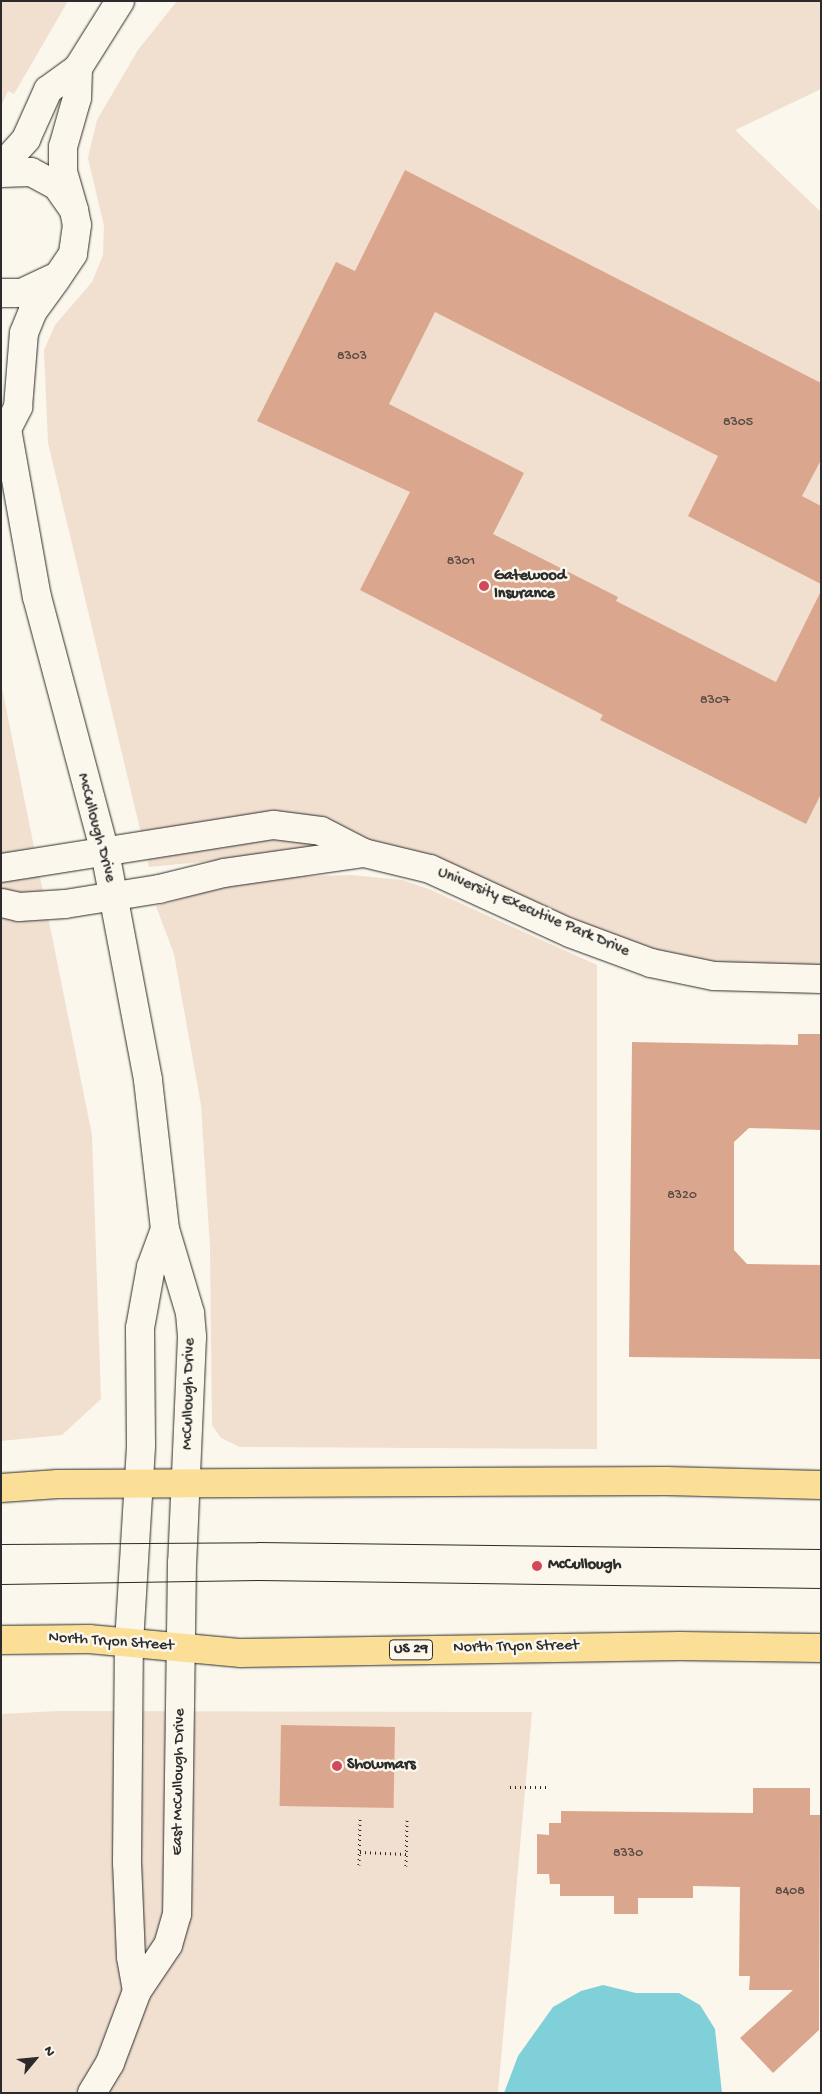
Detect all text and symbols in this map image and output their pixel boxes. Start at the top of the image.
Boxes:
house number: 8303 [337,349,367,365]
house number: 8305 [723,415,753,431]
house number: 8301 [447,554,475,570]
place label: Gatewood Insurance [494,567,566,605]
marker: Gatewood Insurance [478,580,490,592]
house number: 8307 [700,693,730,709]
street label: McCullough Drive [71,771,119,885]
street label: University Executive Park Drive [434,864,632,962]
house number: 8320 [667,1188,697,1204]
street label: McCullough Drive [179,1338,201,1450]
place label: McCullough [548,1556,621,1576]
marker: McCullough [530,1559,544,1573]
street label: North Tryon Street [48,1629,174,1657]
street label: North Tryon Street [453,1637,579,1659]
road number: US 29 [388,1638,434,1662]
street label: East McCullough Drive [169,1708,191,1856]
place label: Showmars [347,1756,416,1776]
marker: Showmars [331,1760,343,1772]
house number: 8330 [613,1846,643,1862]
house number: 8408 [775,1884,805,1900]
north arrow [10,2034,60,2084]
text: N [39,2044,58,2060]

